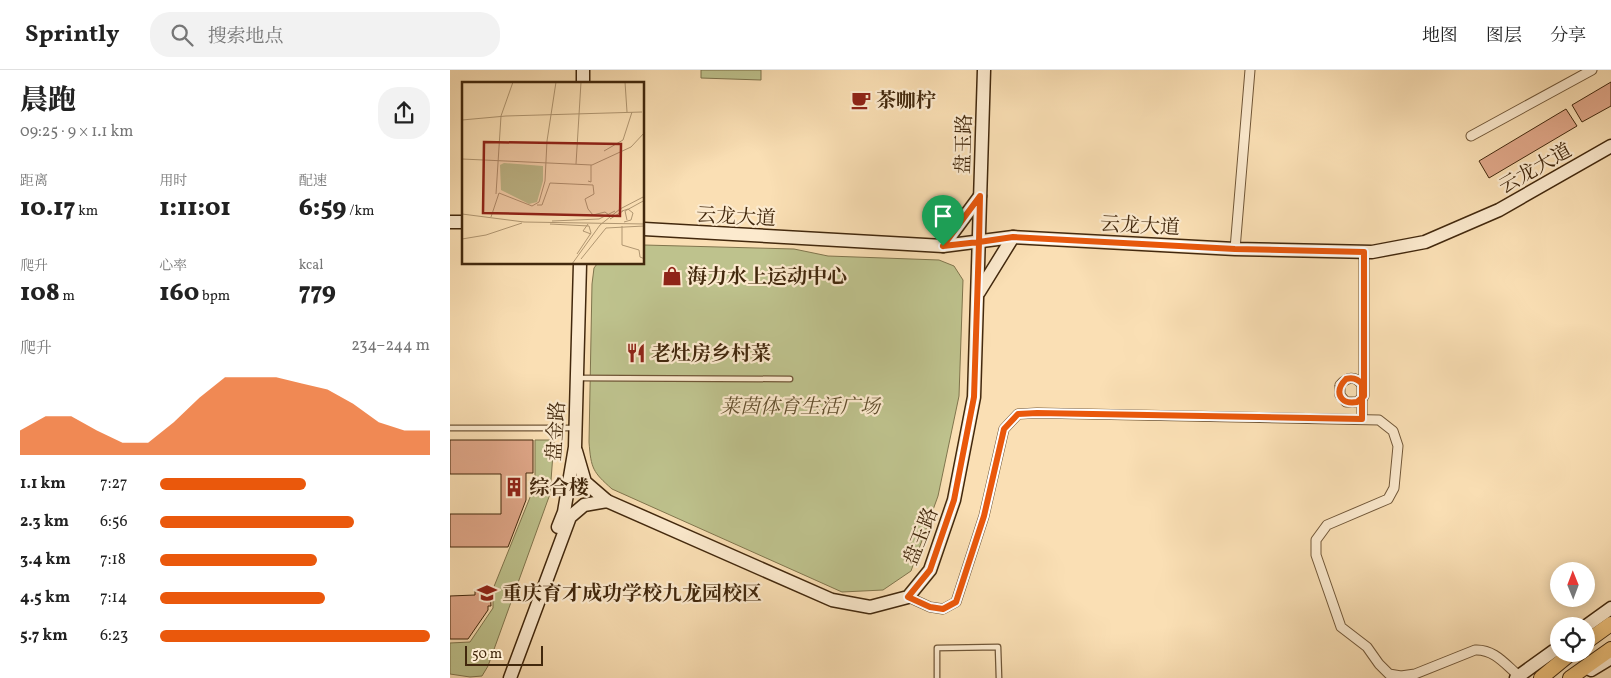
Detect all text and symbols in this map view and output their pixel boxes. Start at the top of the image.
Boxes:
search box [150,12,500,57]
text: Sprintly [25,18,120,52]
icon: search [168,21,196,49]
text: 搜索地点 [208,24,284,50]
text: 地图 [1422,24,1458,49]
text: 图层 [1486,24,1522,49]
text: 分享 [1550,24,1586,49]
text: 晨跑 [20,82,76,121]
inset map [462,82,645,265]
button: share [378,87,430,139]
place label: 茶咖柠 [876,88,936,116]
cafe icon: 茶咖柠 [850,89,872,111]
street label: 盘玉路 [950,114,980,175]
text: 09:25 · 9 × 1.1 km [20,121,133,143]
street label: 云龙大道 [1494,138,1578,202]
text: 距离 [20,172,48,191]
text: 用时 [159,172,187,191]
text: 配速 [299,172,327,191]
text: 10.17 [20,191,75,226]
text: 1:11:01 [159,191,231,226]
text: 6:59 [299,191,347,226]
pin [922,195,964,246]
text: km [75,202,98,221]
text: /km [347,202,374,221]
street label: 云龙大道 [695,202,777,234]
icon: arrive [929,202,957,230]
street label: 云龙大道 [1099,211,1181,243]
text: kcal [299,256,324,275]
text: 爬升 [20,257,48,276]
text: 心率 [159,257,187,276]
place label: 海力水上运动中心 [687,264,847,292]
shop icon: 海力水上运动中心 [661,265,683,287]
text: 779 [299,275,336,310]
text: 108 [20,276,60,311]
text: 160 [159,276,199,311]
text: m [60,287,75,306]
text: bpm [199,287,230,306]
text: 234–244 m [351,335,430,357]
text: 爬升 [20,338,52,360]
place label: 老灶房乡村菜 [651,341,771,369]
restaurant icon: 老灶房乡村菜 [625,342,647,364]
park label: 莱茵体育生活广场 [720,394,882,422]
street label: 盘金路 [541,400,573,462]
text: 1.1 km [20,473,66,495]
text: 7:27 [100,473,128,495]
place label: 综合楼 [529,475,589,503]
building icon: 综合楼 [503,476,525,498]
street label: 盘玉路 [898,504,946,570]
text: 2.3 km [20,511,69,533]
text: 6:56 [100,511,128,533]
text: 3.4 km [20,549,71,571]
text: 7:18 [100,549,126,571]
north arrow [1550,562,1595,608]
map controls [1550,562,1595,662]
place label: 重庆育才成功学校九龙园校区 [502,581,762,609]
school or university icon: 重庆育才成功学校九龙园校区 [476,582,498,604]
text: 4.5 km [20,587,70,609]
text: 7:14 [100,587,127,609]
button: locate [1550,617,1595,662]
text: 5.7 km [20,625,68,647]
text: 6:23 [100,625,128,647]
scale bar [465,643,542,666]
text: 50 m [472,645,502,664]

